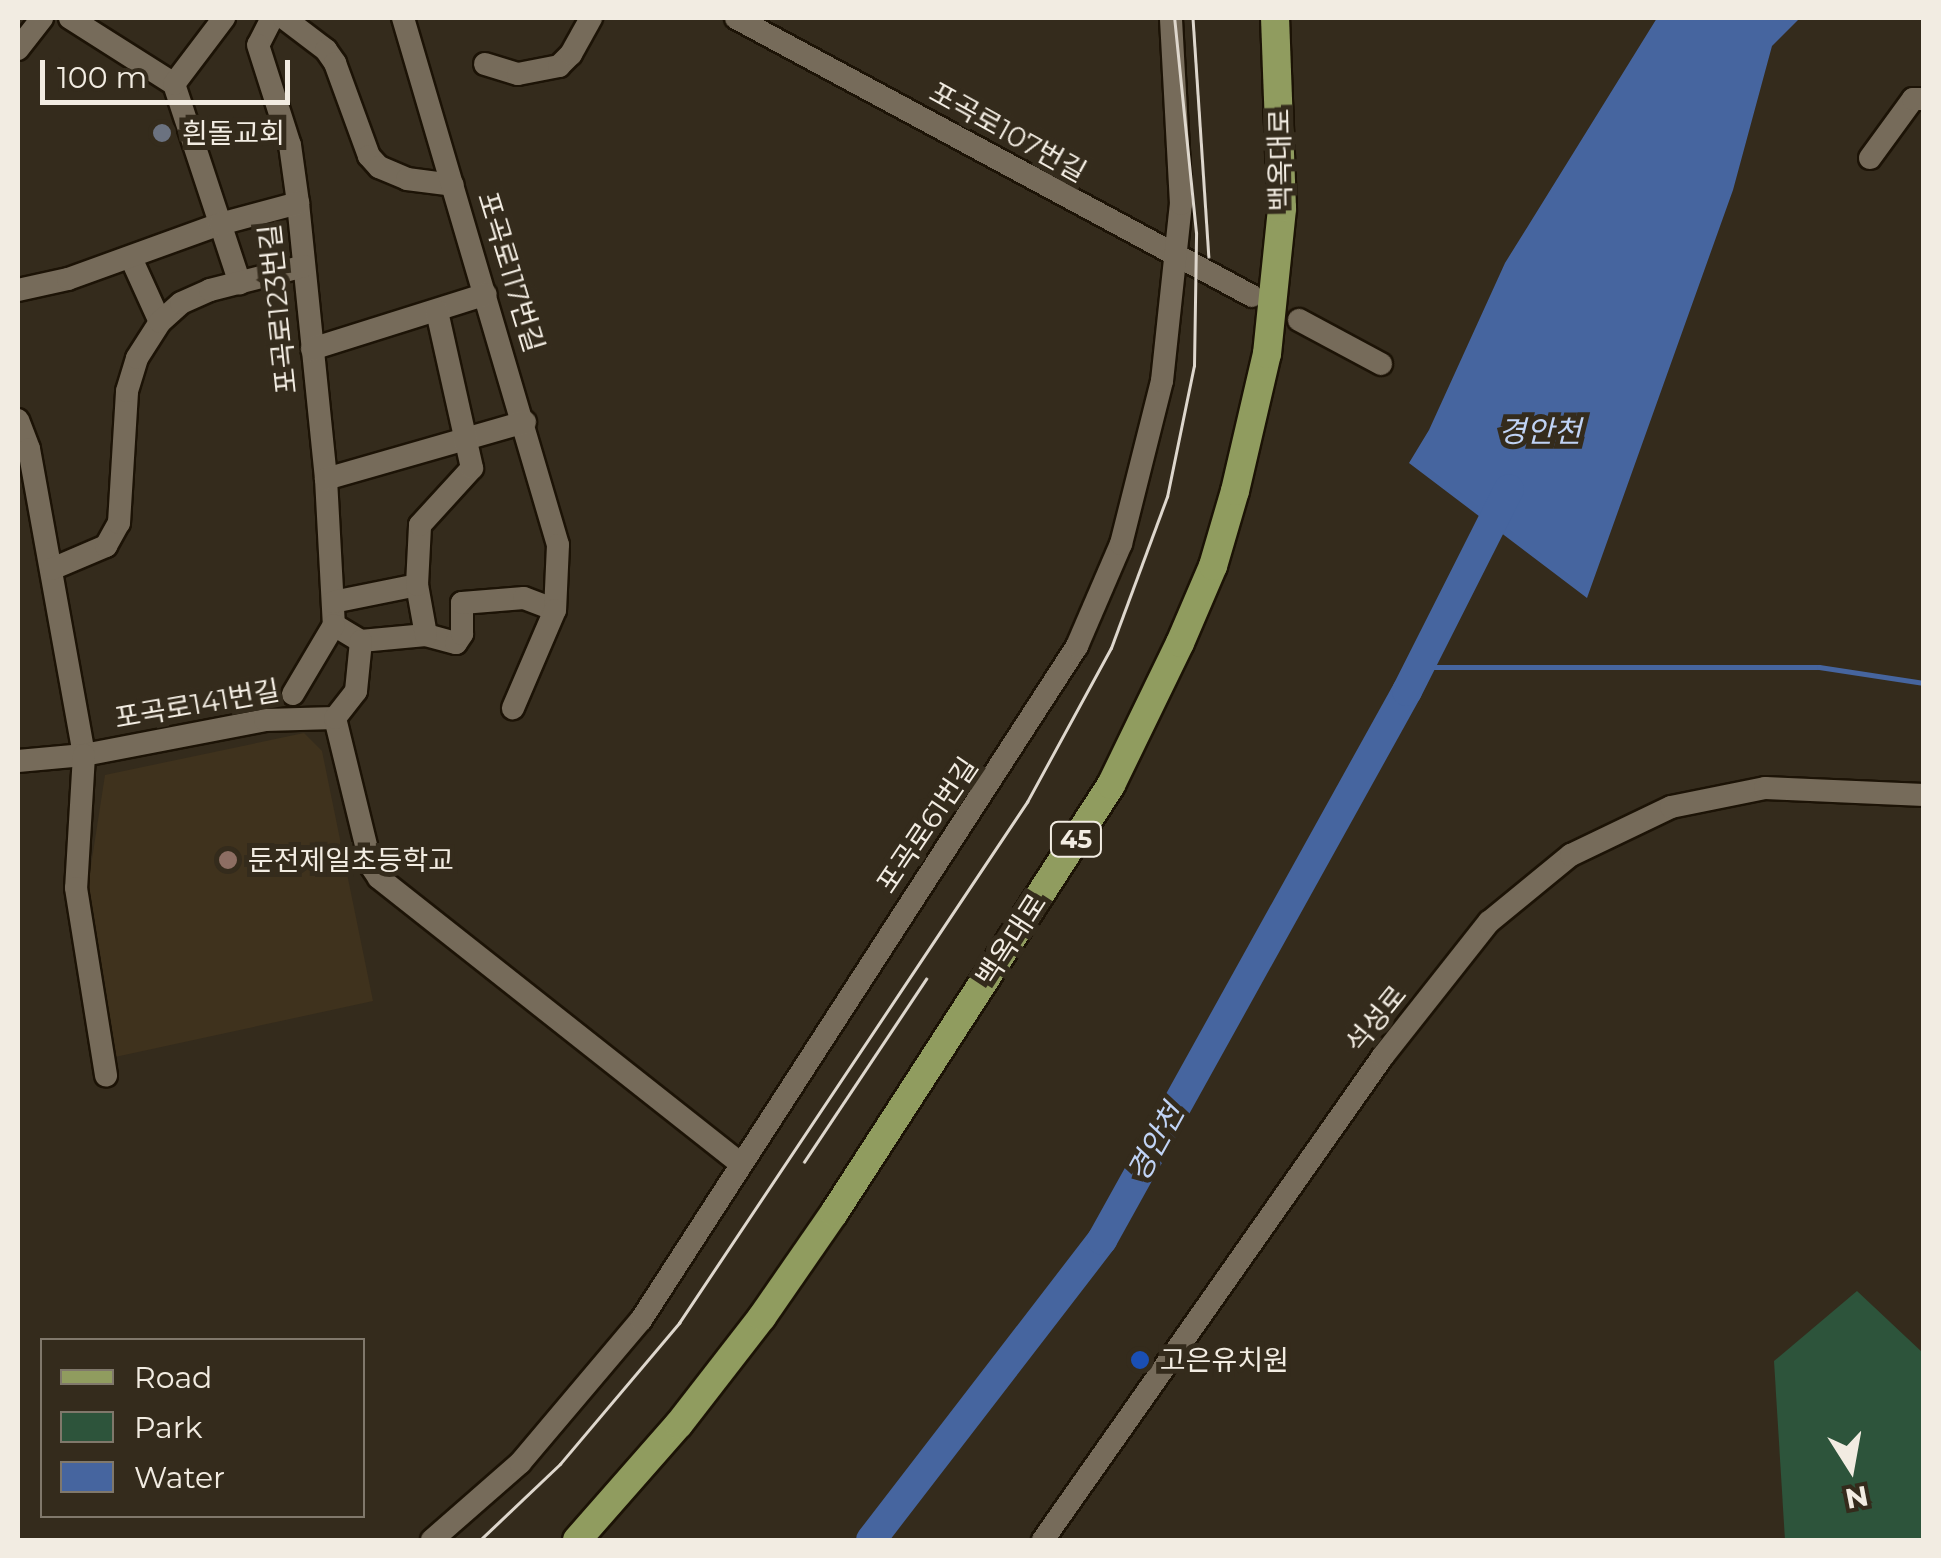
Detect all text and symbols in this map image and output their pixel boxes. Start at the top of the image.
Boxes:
scale bar [45,40,295,102]
text: 100 m [57,59,147,96]
street label: 포곡로107번길 [924,75,1092,189]
street label: 백옥대로 [1262,108,1298,212]
place label: 흰돌교회 [182,116,285,150]
marker: 흰돌교회 [151,122,173,144]
street label: 포곡로117번길 [471,188,551,356]
street label: 포곡로123번길 [252,222,304,396]
water label: 경안천 [1499,414,1581,450]
street label: 포곡로141번길 [112,673,282,735]
street label: 포곡로61번길 [869,751,985,899]
road number: 45 [1048,819,1104,859]
place label: 둔전제일초등학교 [248,843,454,877]
marker: 둔전제일초등학교 [217,849,239,871]
street label: 백옥대로 [969,888,1053,992]
street label: 석성로 [1339,978,1413,1060]
water label: 경안천 [1120,1098,1192,1188]
legend [40,1338,365,1518]
place label: 고은유치원 [1160,1343,1289,1377]
marker: 고은유치원 [1129,1349,1151,1371]
text: Road [134,1359,212,1396]
text: Park [134,1409,203,1446]
north arrow [1801,1418,1901,1518]
text: Water [134,1459,225,1496]
text: N [1842,1479,1871,1516]

